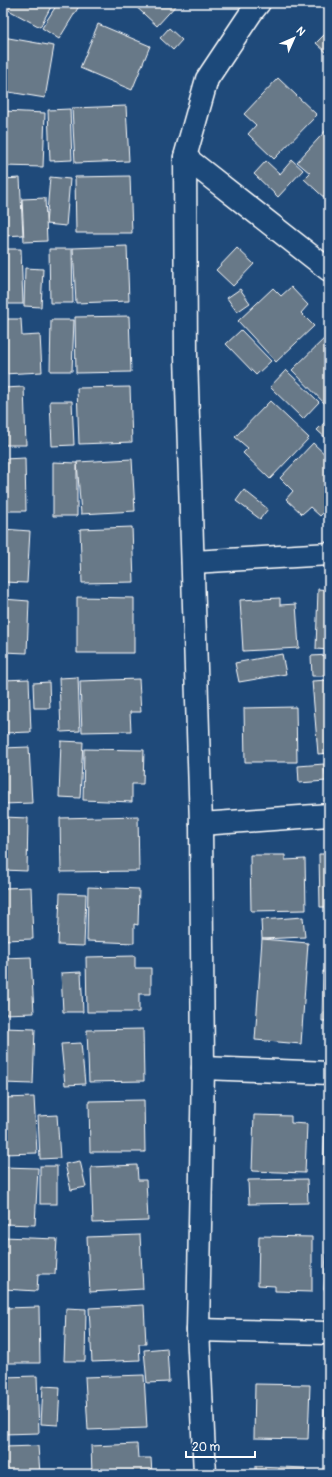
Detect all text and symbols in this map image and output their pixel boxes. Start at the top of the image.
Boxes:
north arrow [274,18,314,58]
text: N [293,24,308,39]
scale bar [186,1433,255,1459]
text: 20 m [192,1440,221,1455]

